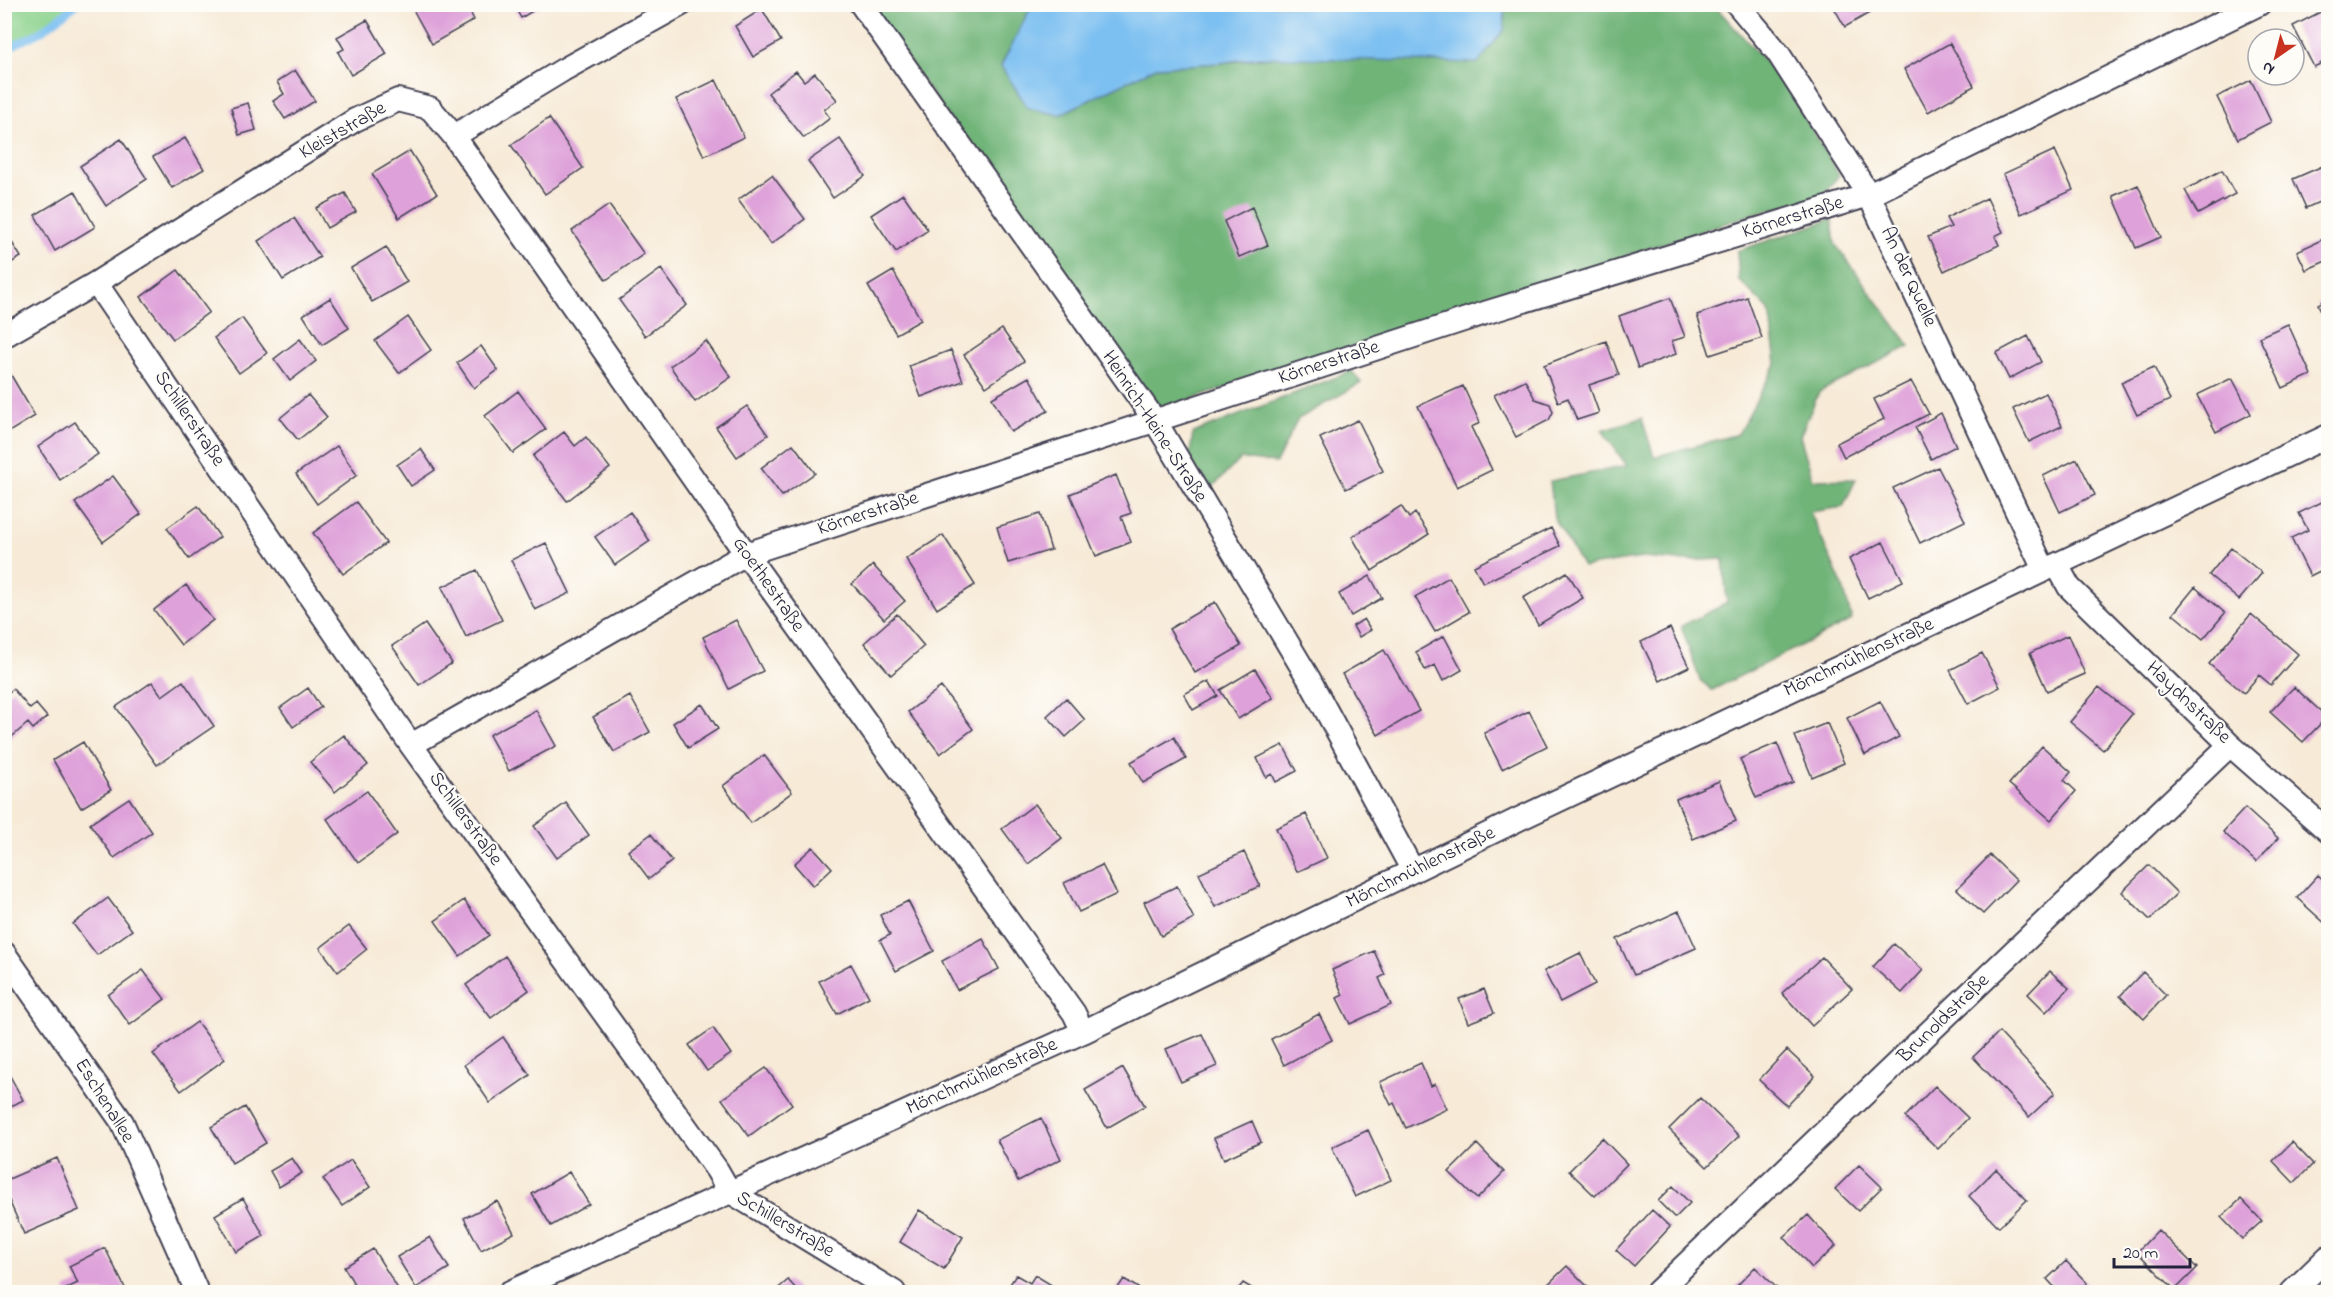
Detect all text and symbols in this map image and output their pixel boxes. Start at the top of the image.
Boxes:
north arrow [2246,27,2306,87]
text: N [2257,55,2280,81]
street label: Kleiststraße [294,94,392,168]
street label: Körnerstraße [1739,189,1847,247]
street label: An der Quelle [1872,222,1944,332]
street label: Körnerstraße [1275,333,1383,393]
street label: Heinrich-Heine-Straße [1094,345,1214,509]
street label: Schillerstraße [146,365,232,473]
street label: Körnerstraße [814,484,922,544]
street label: Goethestraße [724,531,812,639]
street label: Mönchmühlenstraße [1779,610,1939,706]
street label: Haydnstraße [2139,655,2237,751]
street label: Schillerstraße [421,766,509,872]
street label: Mönchmühlenstraße [1342,819,1500,917]
street label: Brunoldstraße [1891,967,1997,1071]
street label: Mönchmühlenstraße [902,1031,1062,1123]
street label: Eschenallee [67,1053,141,1149]
street label: Schillerstraße [730,1184,840,1266]
scale bar [2114,1231,2190,1269]
text: 20 m [2123,1241,2158,1267]

